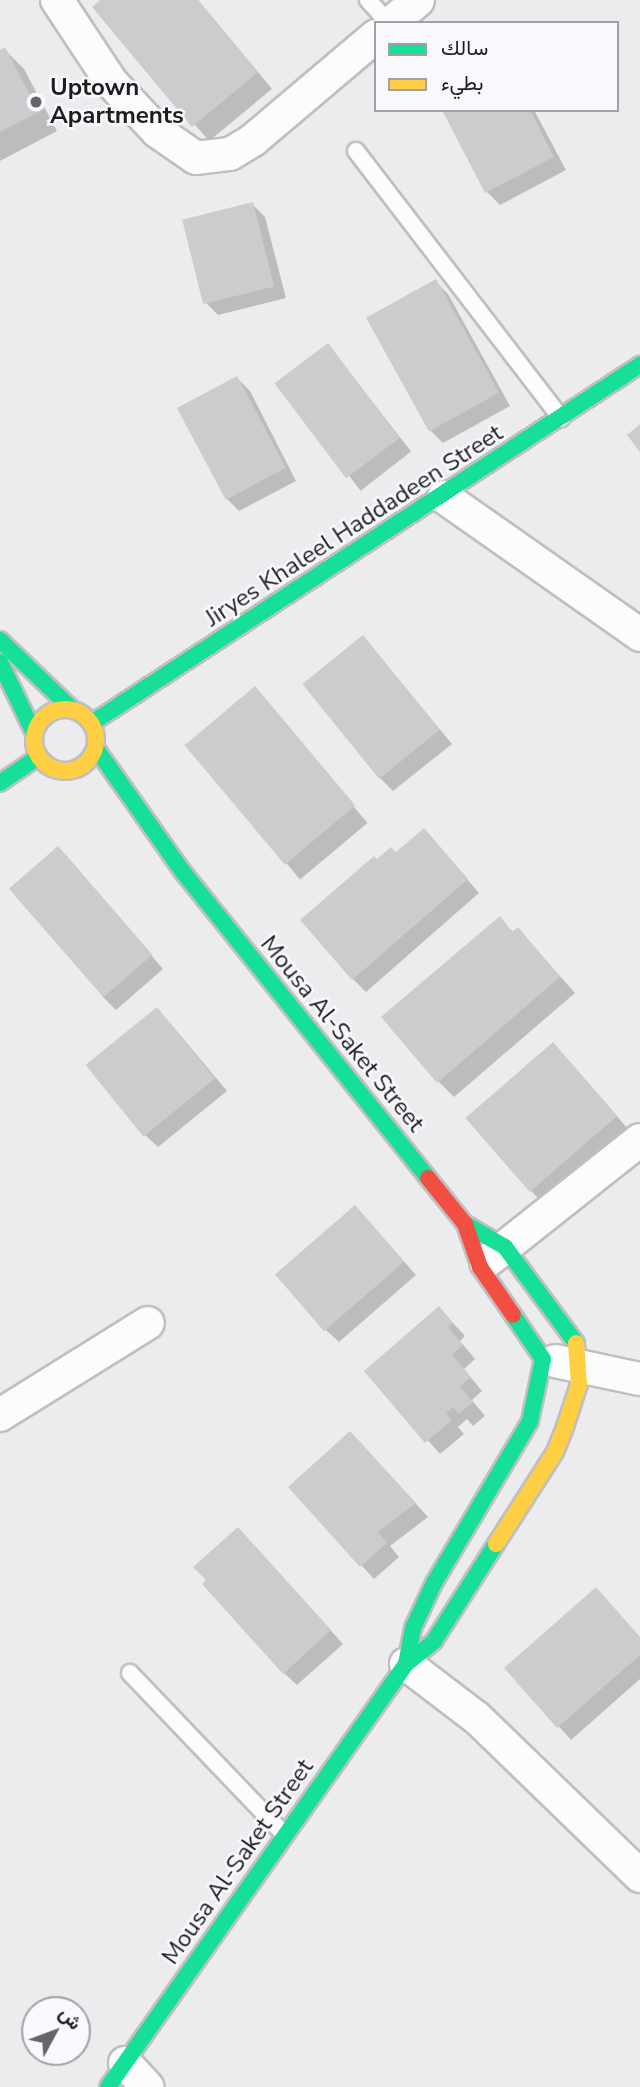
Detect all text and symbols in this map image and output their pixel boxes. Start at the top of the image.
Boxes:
legend [374,21,619,112]
text: سالك [441,34,488,62]
text: بطيء [441,69,484,97]
place label: Uptown Apartments [50,74,184,130]
marker: Uptown Apartments [28,94,44,110]
street label: Jiryes Khaleel Haddadeen Street [200,419,508,633]
street label: Mousa Al-Saket Street [254,930,430,1138]
street label: Mousa Al-Saket Street [156,1754,320,1970]
north arrow [21,1996,91,2066]
text: ش [53,2001,88,2036]

